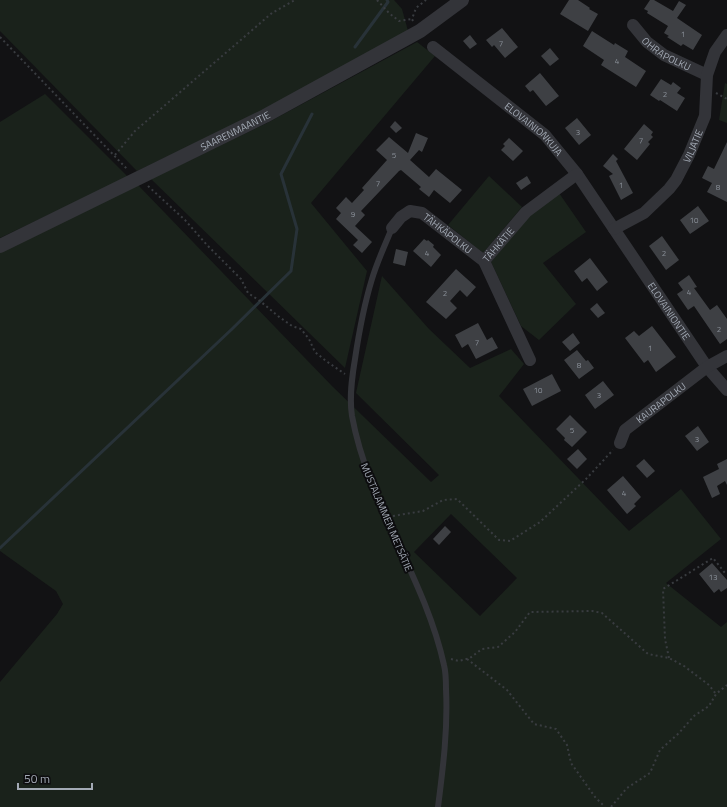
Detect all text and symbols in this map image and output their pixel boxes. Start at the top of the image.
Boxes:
house number: 1 [681,28,685,40]
street label: OHRAPOLKU [638,34,693,74]
house number: 7 [499,37,503,49]
house number: 4 [615,55,620,67]
house number: 2 [663,88,667,100]
street label: ELOVAINIONKUJA [501,99,566,159]
street label: SAARENMAANTIE [198,107,274,155]
house number: 3 [576,126,580,138]
street label: VILJATIE [679,127,707,165]
house number: 7 [639,134,643,146]
house number: 5 [392,149,397,161]
house number: 7 [376,177,380,189]
house number: 1 [619,179,623,191]
house number: 8 [716,181,721,193]
house number: 9 [351,208,356,220]
street label: TÄHKÄPOLKU [420,210,475,257]
house number: 10 [690,214,699,226]
street label: TÄHKÄTIE [479,224,518,266]
house number: 4 [425,247,430,259]
house number: 2 [662,247,666,259]
street label: ELOVAINIONTIE [644,279,694,343]
house number: 4 [687,286,692,298]
house number: 2 [443,287,447,299]
house number: 2 [717,323,721,335]
house number: 7 [475,336,479,348]
house number: 1 [648,342,652,354]
house number: 8 [577,359,582,371]
street label: KAURAPOLKU [633,379,689,427]
house number: 10 [534,384,543,396]
house number: 3 [597,389,601,401]
house number: 5 [570,424,575,436]
house number: 3 [695,433,699,445]
street label: MUSTALAMMEN METSÄTIE [357,461,416,574]
house number: 4 [622,487,627,499]
house number: 13 [709,571,717,583]
scale bar [18,765,92,791]
text: 50 m [24,769,50,788]

